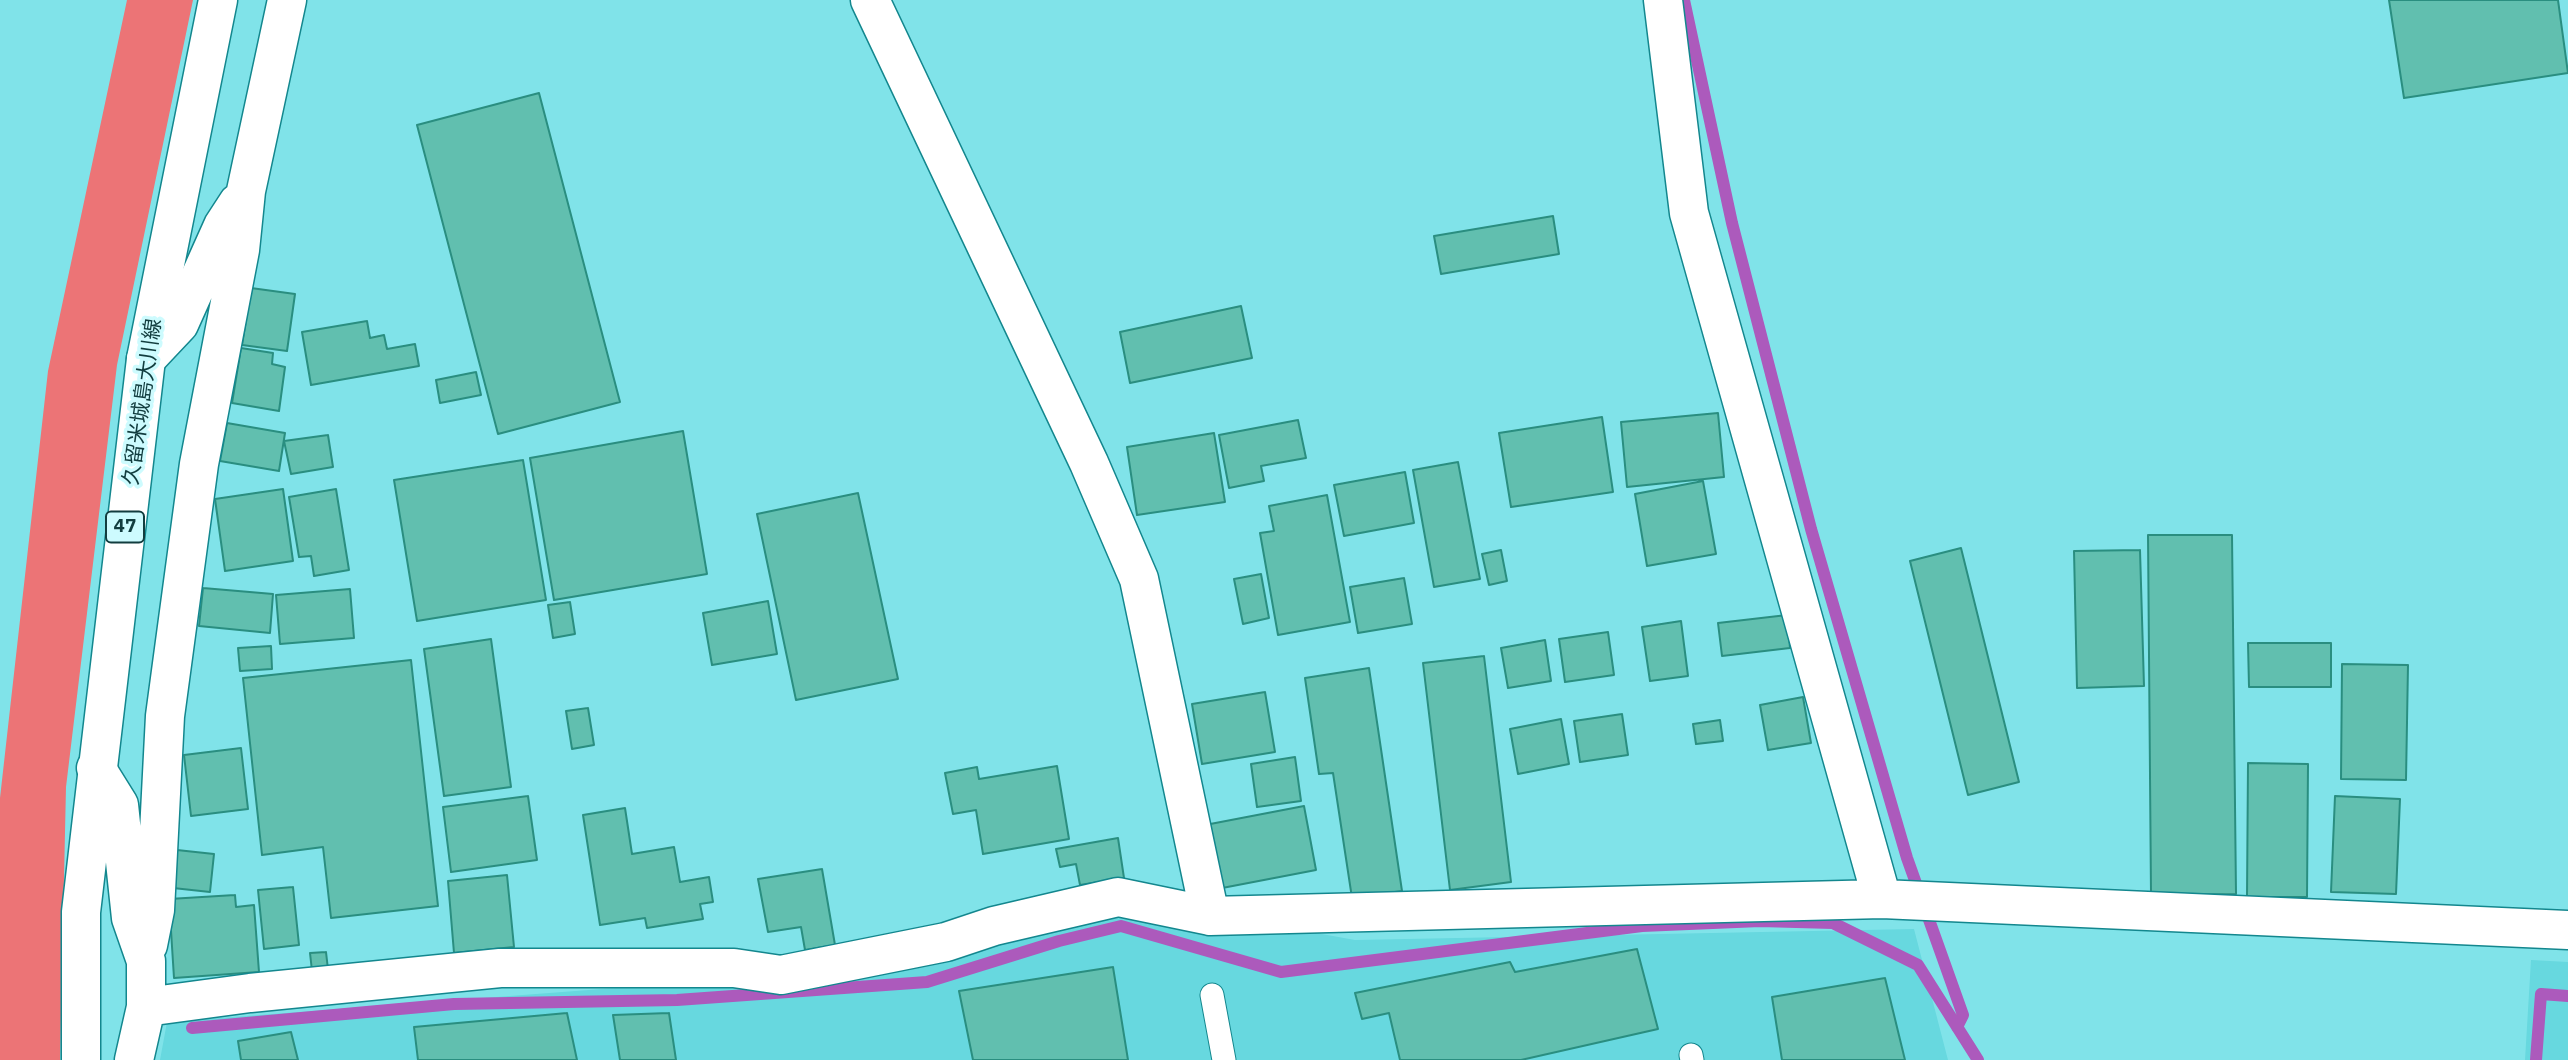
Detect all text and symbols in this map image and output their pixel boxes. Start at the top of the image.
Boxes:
street label: 久留米城島大川線 [119,317,167,487]
road number: 47 [106,512,144,542]

